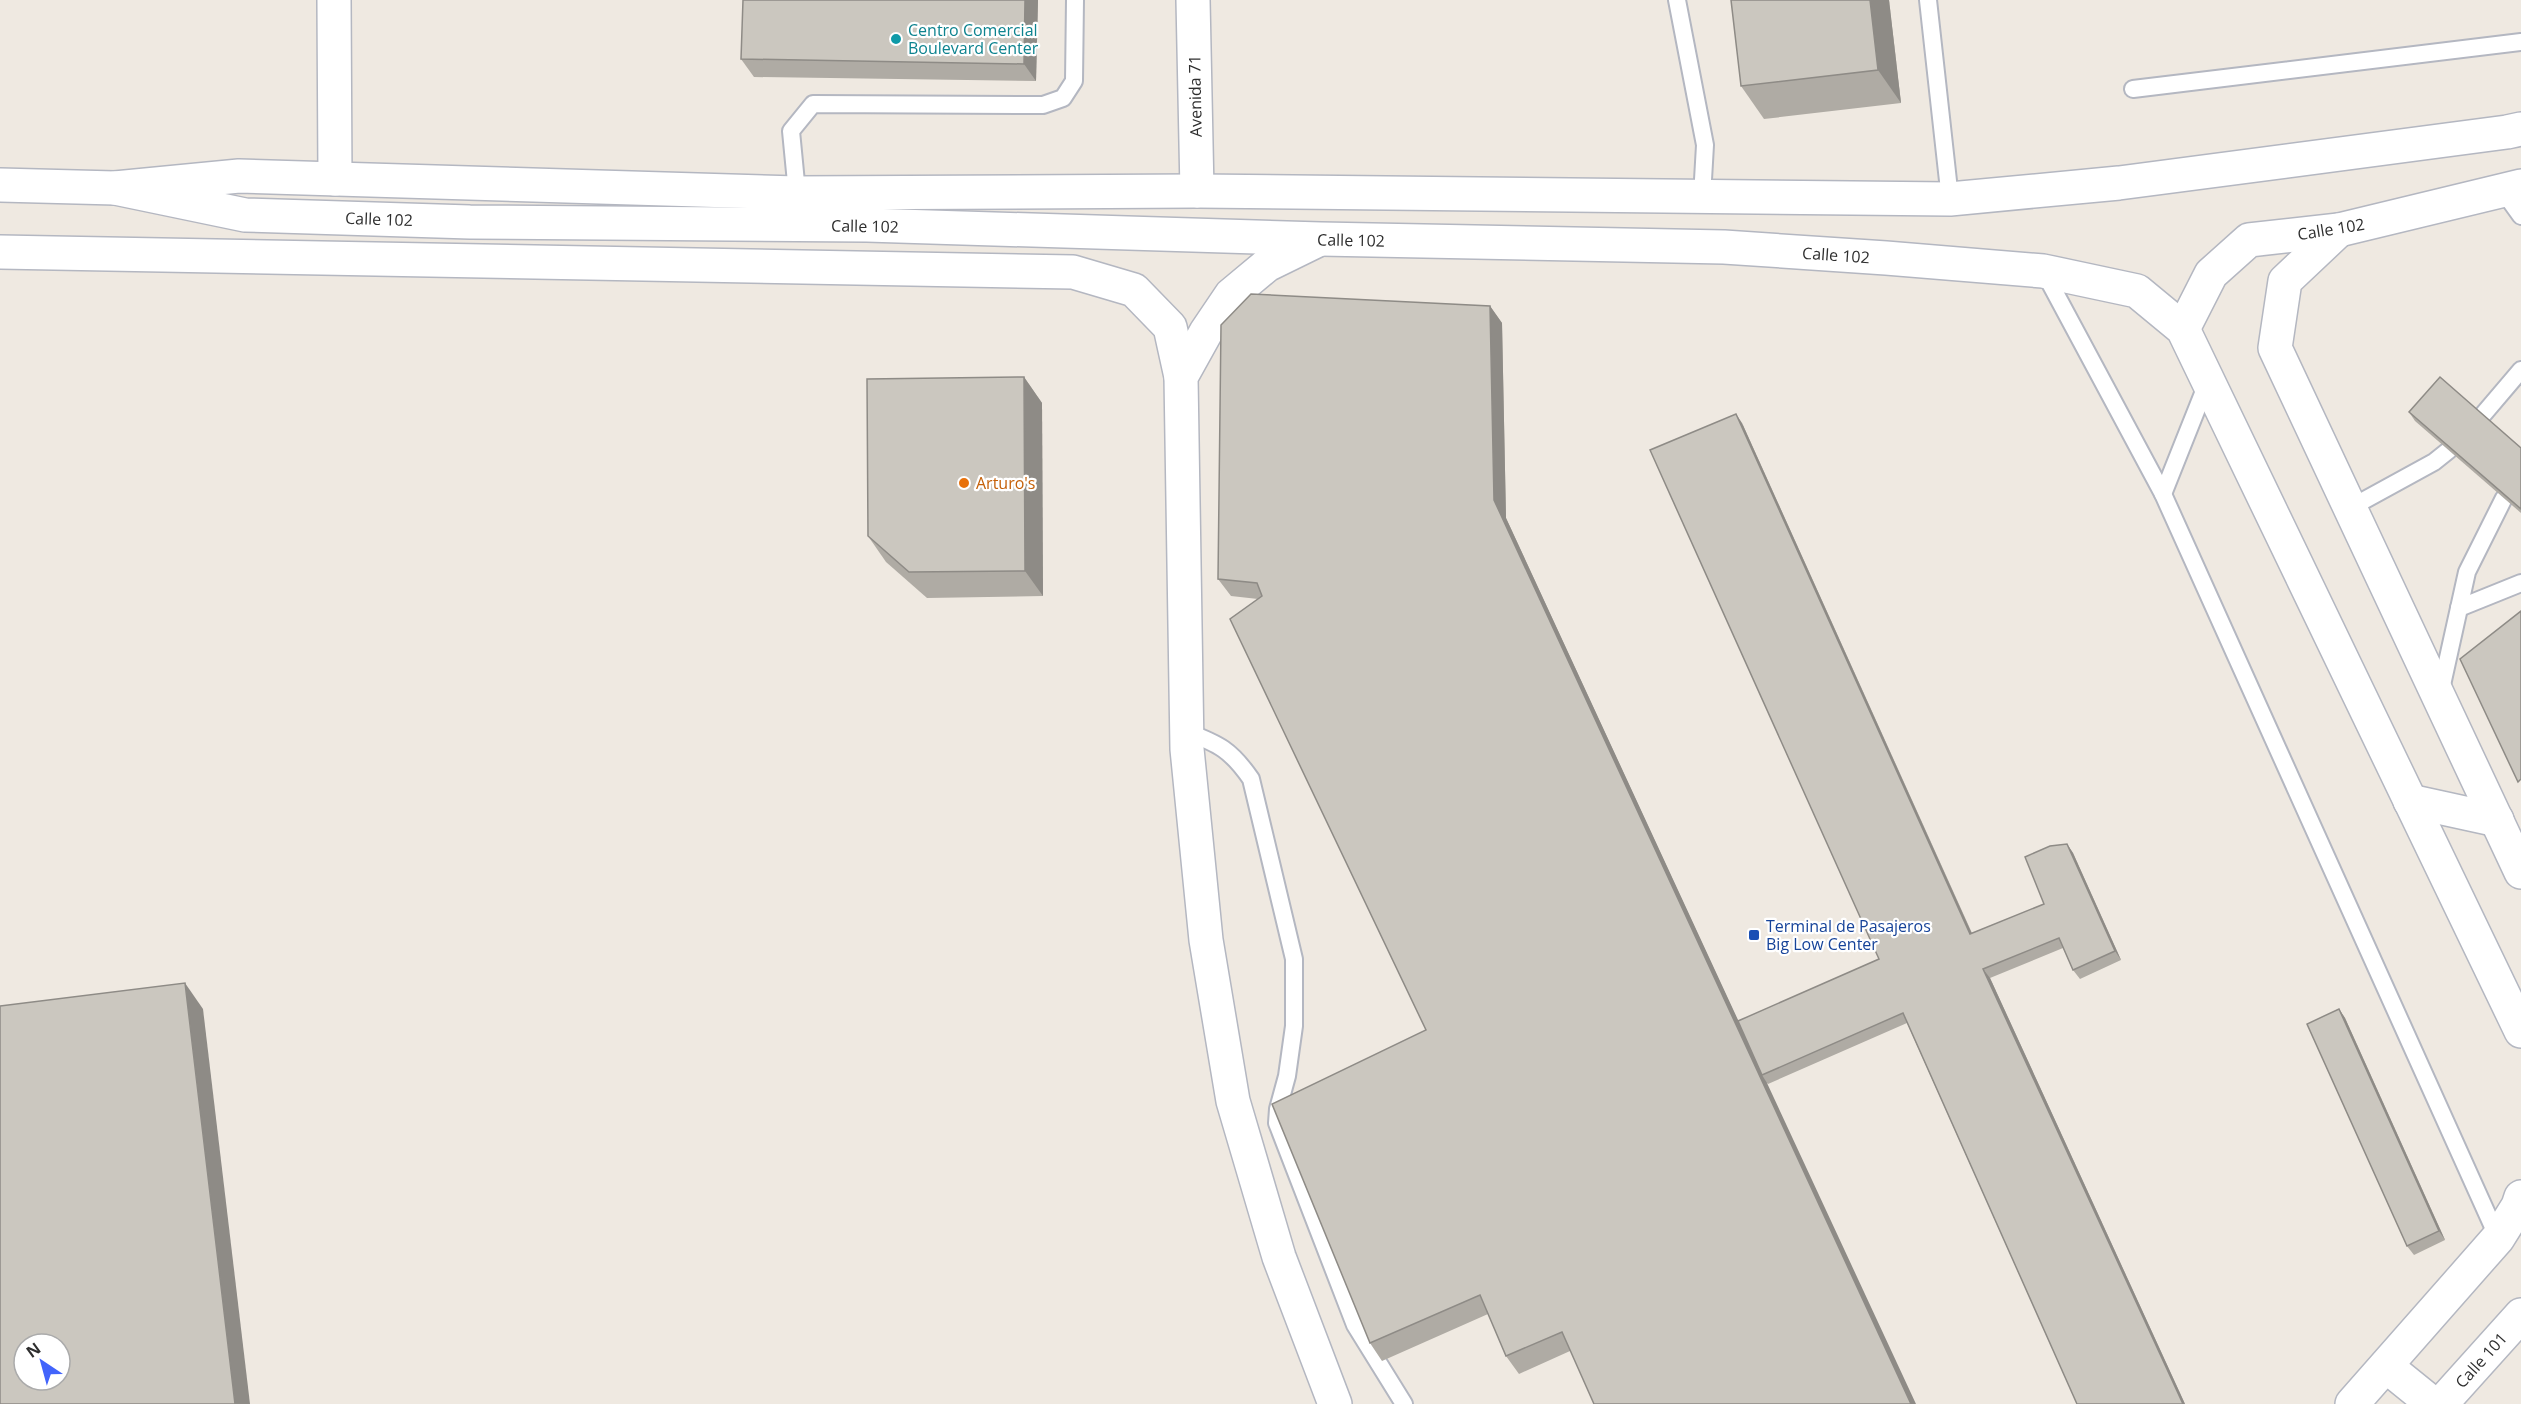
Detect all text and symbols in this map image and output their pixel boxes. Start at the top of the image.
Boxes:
place label: Centro Comercial Boulevard Center [908,19,1039,59]
marker: Centro Comercial Boulevard Center [889,32,903,46]
street label: Avenida 71 [1183,55,1207,137]
street label: Calle 102 [345,207,413,231]
street label: Calle 102 [2296,213,2366,245]
street label: Calle 102 [831,214,899,238]
street label: Calle 102 [1317,228,1385,252]
street label: Calle 102 [1801,242,1871,268]
place label: Arturo's [976,472,1035,494]
marker: Arturo's [957,476,971,490]
place label: Terminal de Pasajeros Big Low Center [1766,915,1931,955]
marker: Terminal de Pasajeros Big Low Center [1747,928,1761,942]
street label: Calle 101 [2450,1328,2512,1392]
north arrow [12,1332,72,1392]
text: N [21,1337,45,1363]

